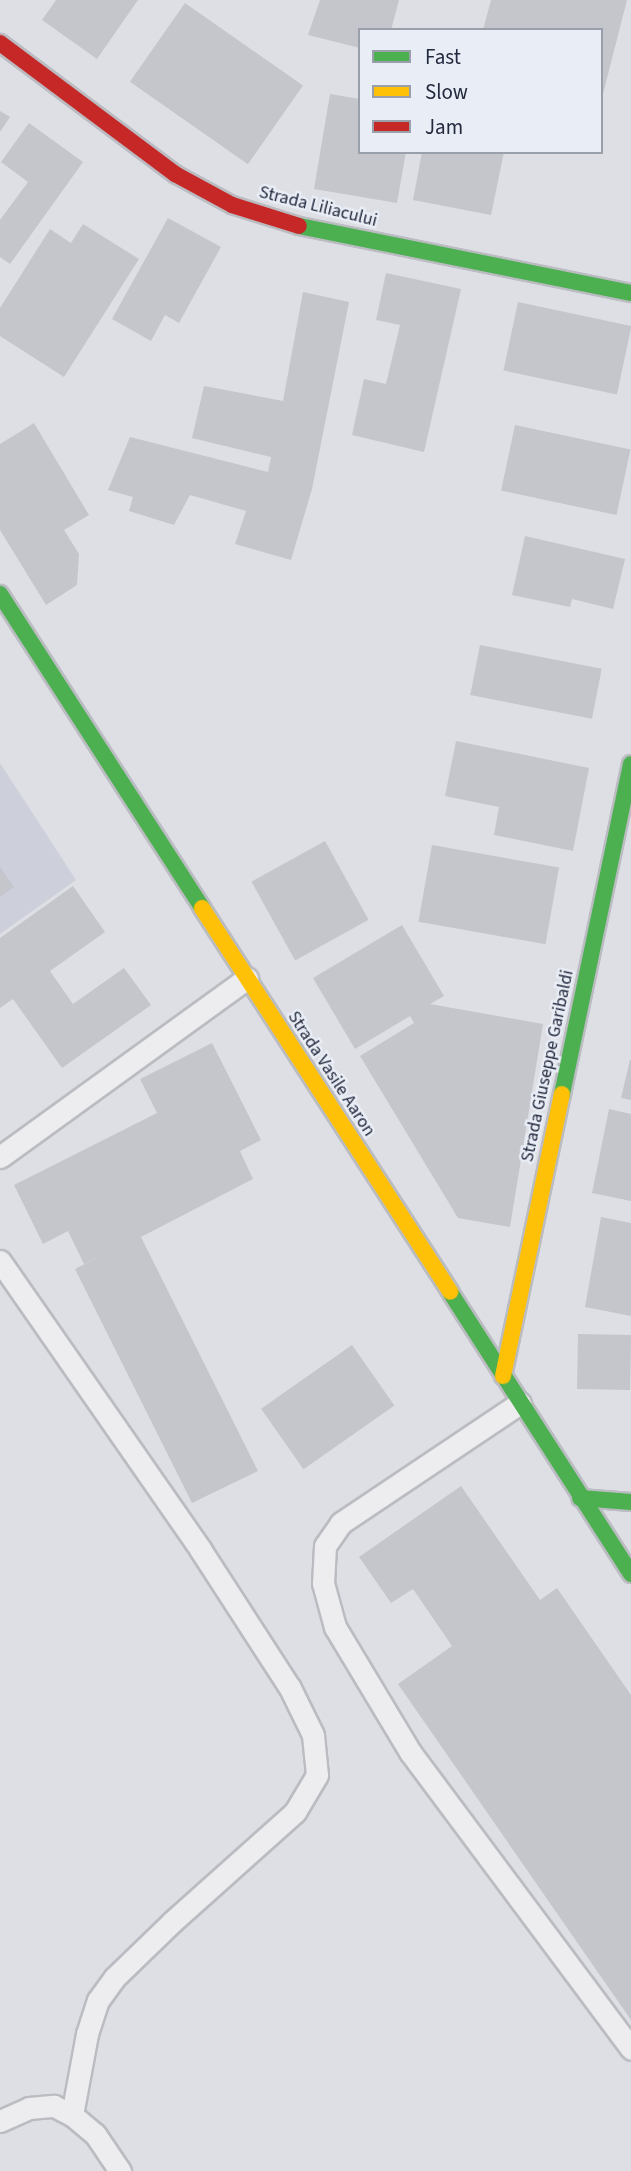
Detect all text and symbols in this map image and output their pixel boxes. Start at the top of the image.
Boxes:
legend [358,28,603,154]
text: Fast [425,42,461,72]
text: Slow [425,77,468,107]
text: Jam [425,112,463,142]
street label: Strada Liliacului [257,182,379,232]
street label: Strada Giuseppe Garibaldi [517,968,579,1164]
street label: Strada Vasile Aaron [283,1007,379,1141]

